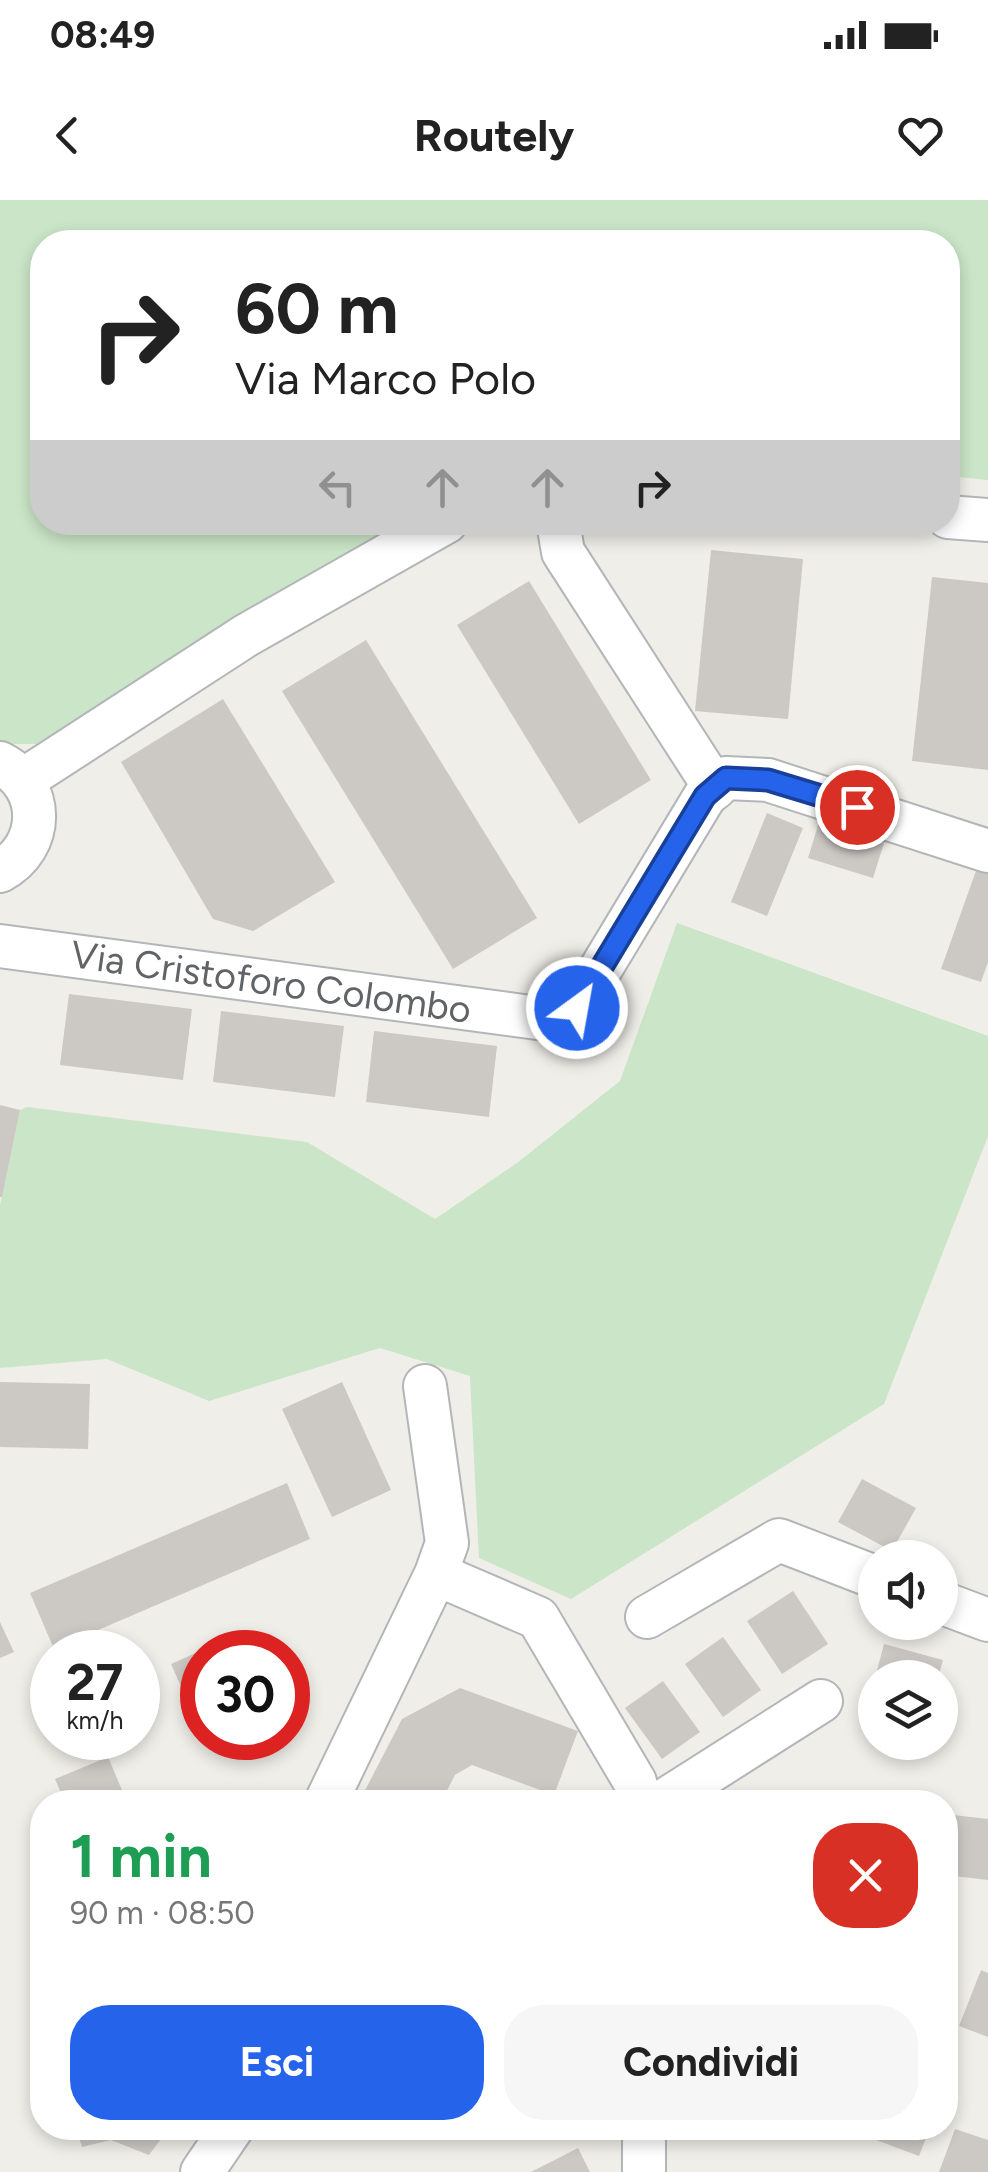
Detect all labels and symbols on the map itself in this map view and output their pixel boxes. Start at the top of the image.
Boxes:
pin [815,765,900,850]
street label: Via Cristoforo Colombo [68,931,474,1033]
position arrow [525,956,629,1060]
speed limit sign: 30 [180,1630,310,1760]

